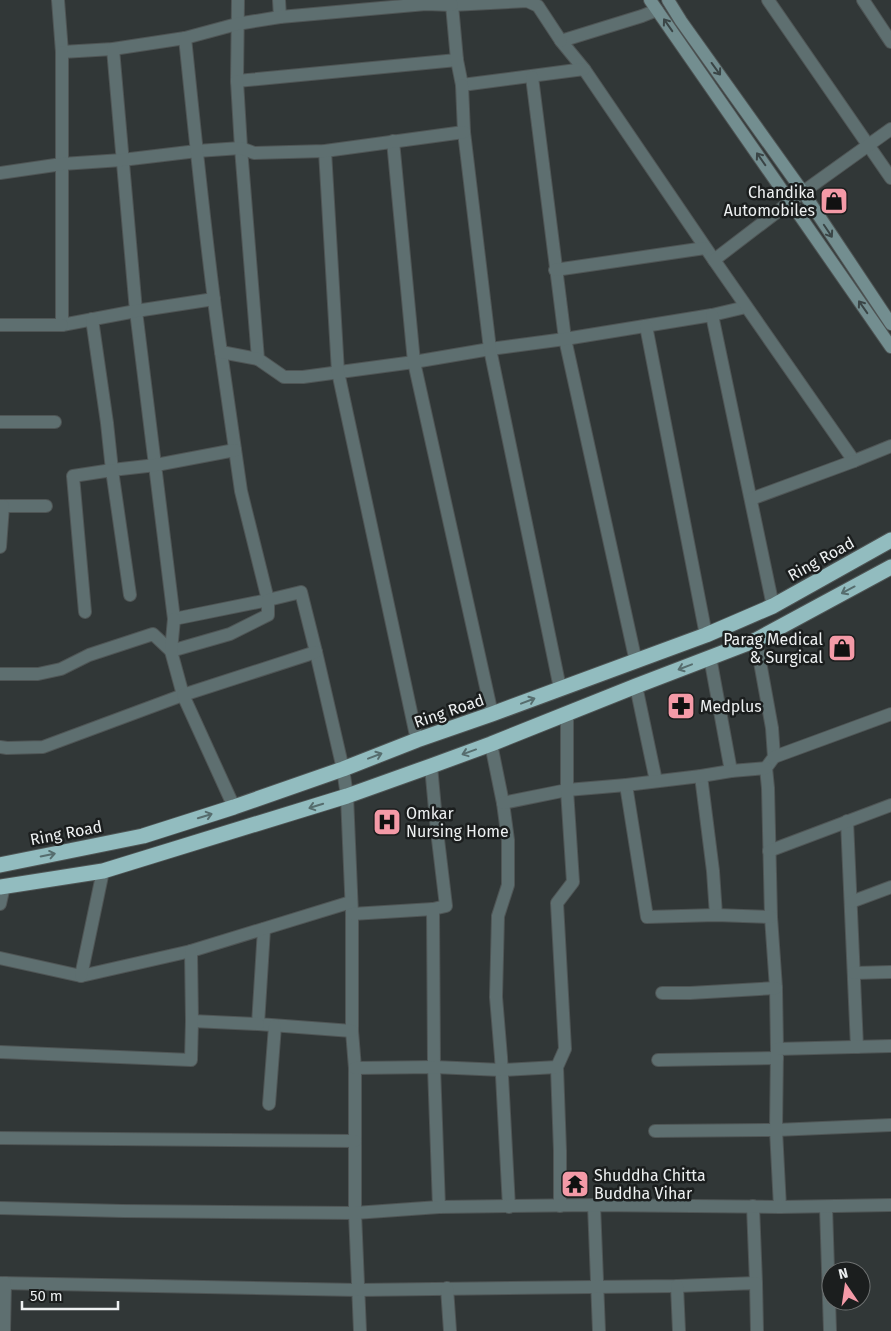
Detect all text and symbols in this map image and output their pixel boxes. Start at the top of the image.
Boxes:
one-way arrow [663,19,673,33]
one-way arrow [711,62,721,76]
one-way arrow [756,152,766,166]
place label: Chandika Automobiles [724,183,815,220]
shop icon: Chandika Automobiles [819,186,849,216]
one-way arrow [823,224,833,238]
one-way arrow [858,300,868,314]
street label: Ring Road [784,533,858,585]
one-way arrow [841,586,856,595]
place label: Parag Medical & Surgical [723,630,823,667]
shop icon: Parag Medical & Surgical [827,633,857,663]
one-way arrow [678,663,694,672]
street label: Ring Road [411,690,487,732]
pharmacy icon: Medplus [666,691,696,721]
one-way arrow [520,696,535,705]
place label: Medplus [700,697,762,716]
one-way arrow [462,748,477,757]
one-way arrow [367,751,382,760]
one-way arrow [308,801,324,811]
place label: Omkar Nursing Home [406,804,509,841]
hospital icon: Omkar Nursing Home [372,807,402,837]
one-way arrow [197,811,213,821]
street label: Ring Road [28,817,104,849]
one-way arrow [39,850,55,859]
place label: Shuddha Chitta Buddha Vihar [594,1166,706,1203]
temple icon: Shuddha Chitta Buddha Vihar [560,1169,590,1199]
north arrow [821,1261,871,1311]
text: N [837,1264,850,1283]
scale bar [22,1278,119,1310]
text: 50 m [30,1287,63,1305]

